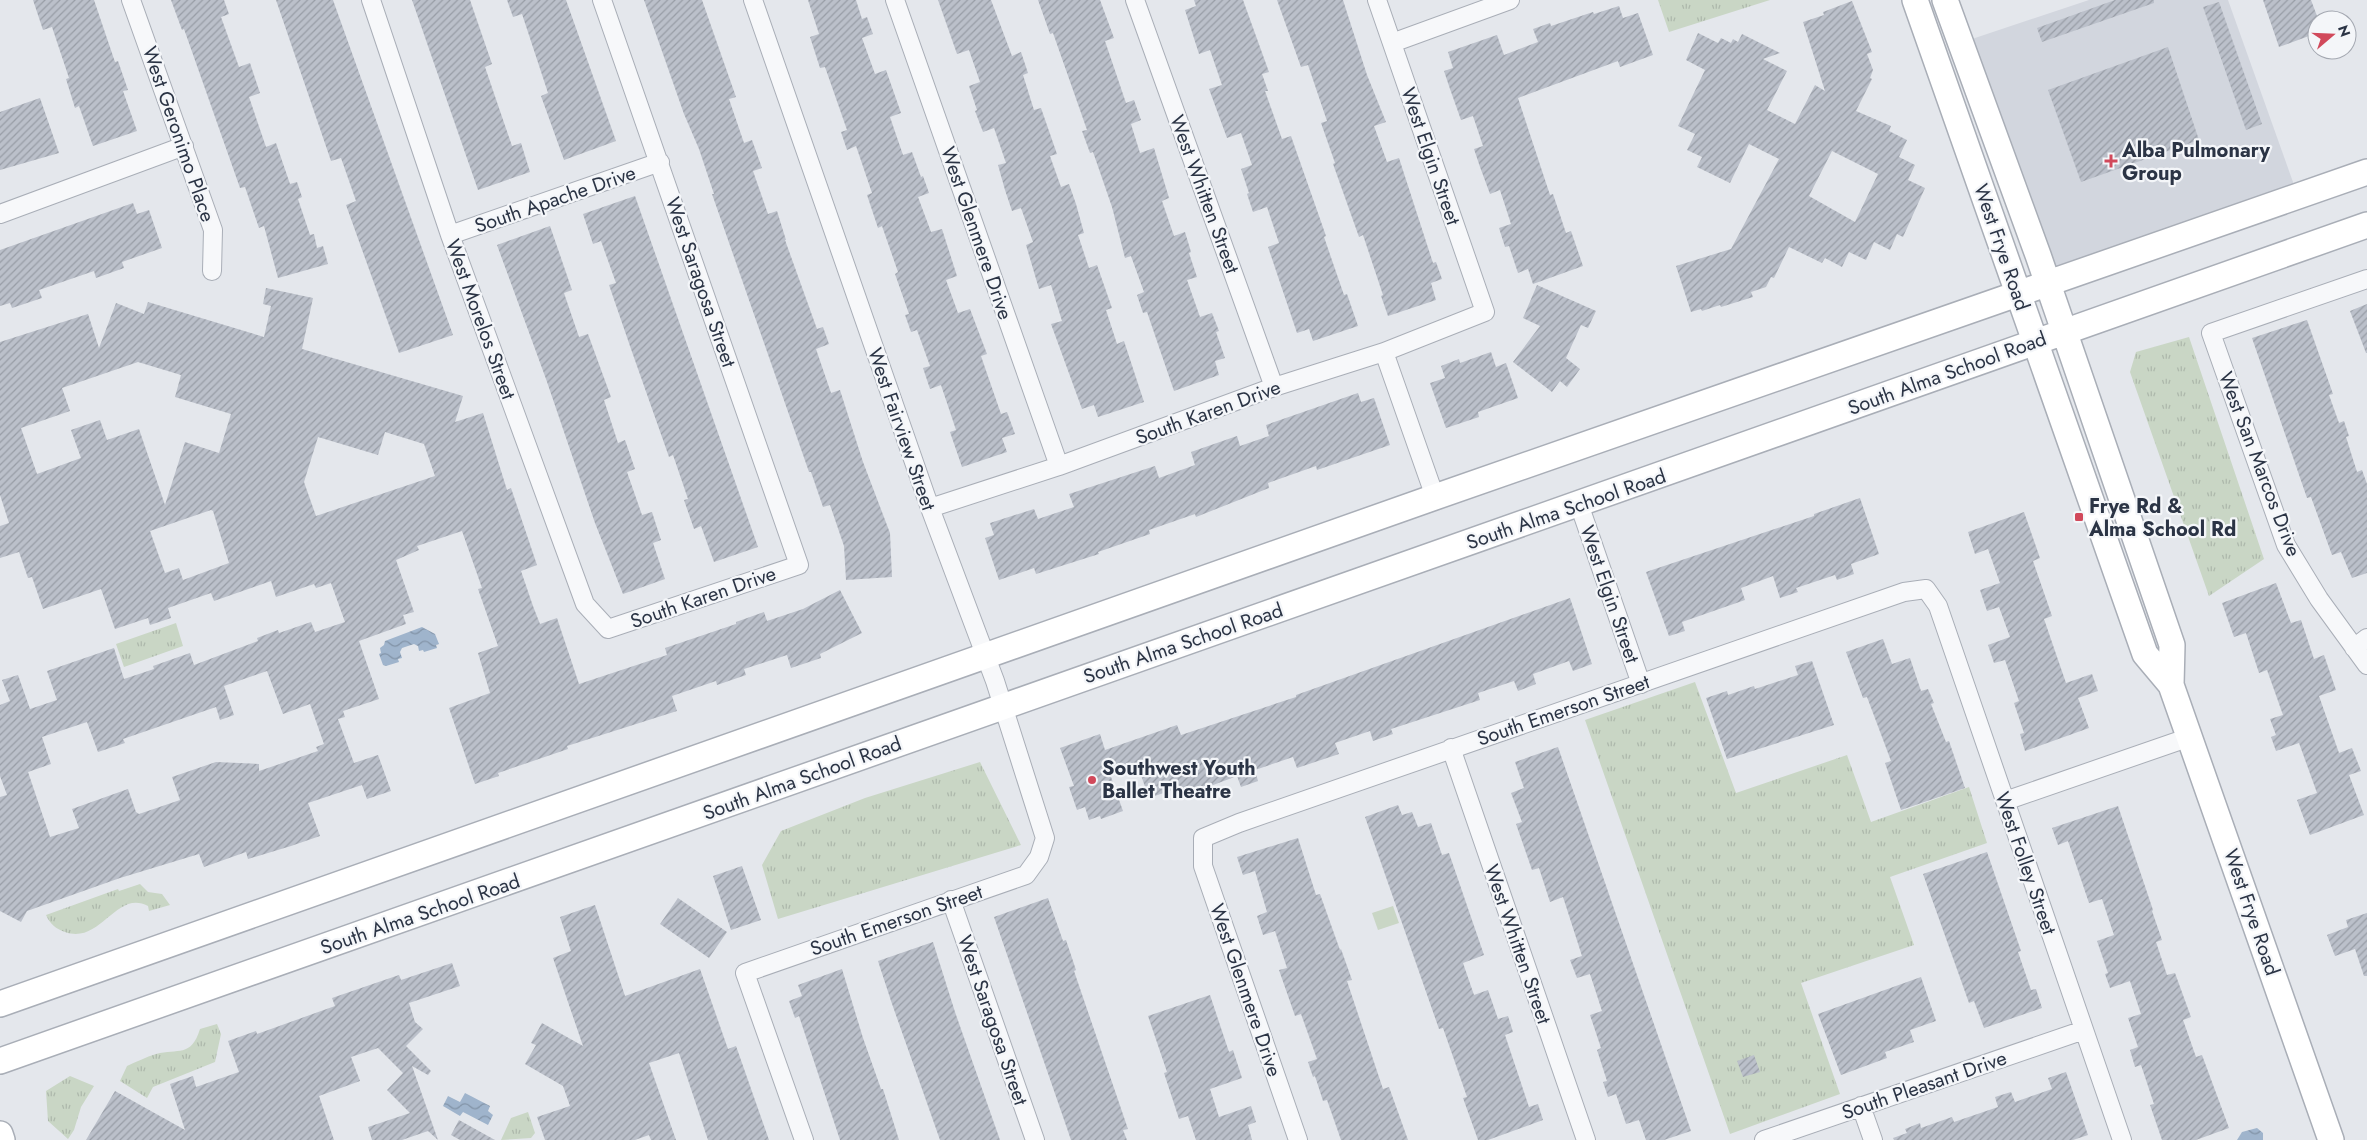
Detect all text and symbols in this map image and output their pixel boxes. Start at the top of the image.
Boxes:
north arrow [2307,10,2357,60]
text: N [2333,22,2356,39]
street label: West Geronimo Place [135,42,222,226]
street label: West Elgin Street [1393,83,1468,229]
street label: West Whitten Street [1162,111,1247,278]
place label: Alba Pulmonary Group [2121,136,2270,188]
street label: West Glenmere Drive [933,143,1020,324]
marker: Alba Pulmonary Group [2104,154,2118,168]
street label: South Apache Drive [471,158,640,241]
street label: West Frye Road [1966,180,2037,314]
street label: West Saragosa Street [658,193,743,371]
street label: West Morelos Street [438,235,523,404]
street label: South Alma School Road [1844,324,2050,423]
street label: West Fairview Street [860,344,943,515]
street label: West San Marcos Drive [2211,368,2308,561]
street label: South Karen Drive [1132,373,1285,452]
street label: South Alma School Road [1462,462,1670,557]
place label: Frye Rd & Alma School Rd [2088,492,2236,544]
marker: Frye Rd & Alma School Rd [2073,511,2085,523]
street label: West Elgin Street [1572,521,1647,667]
street label: South Karen Drive [626,559,780,636]
street label: South Alma School Road [1079,596,1287,691]
street label: South Emerson Street [1473,667,1653,754]
street label: South Alma School Road [699,729,905,828]
place label: Southwest Youth Ballet Theatre [1102,754,1256,806]
marker: Southwest Youth Ballet Theatre [1086,774,1098,786]
street label: West Folley Street [1987,788,2064,939]
street label: West Frye Road [2216,845,2287,979]
street label: West Whitten Street [1477,860,1558,1028]
street label: South Alma School Road [316,867,524,962]
street label: South Emerson Street [806,877,986,964]
street label: West Glenmere Drive [1202,900,1289,1081]
street label: West Saragosa Street [950,931,1035,1109]
street label: South Pleasant Drive [1838,1044,2010,1127]

